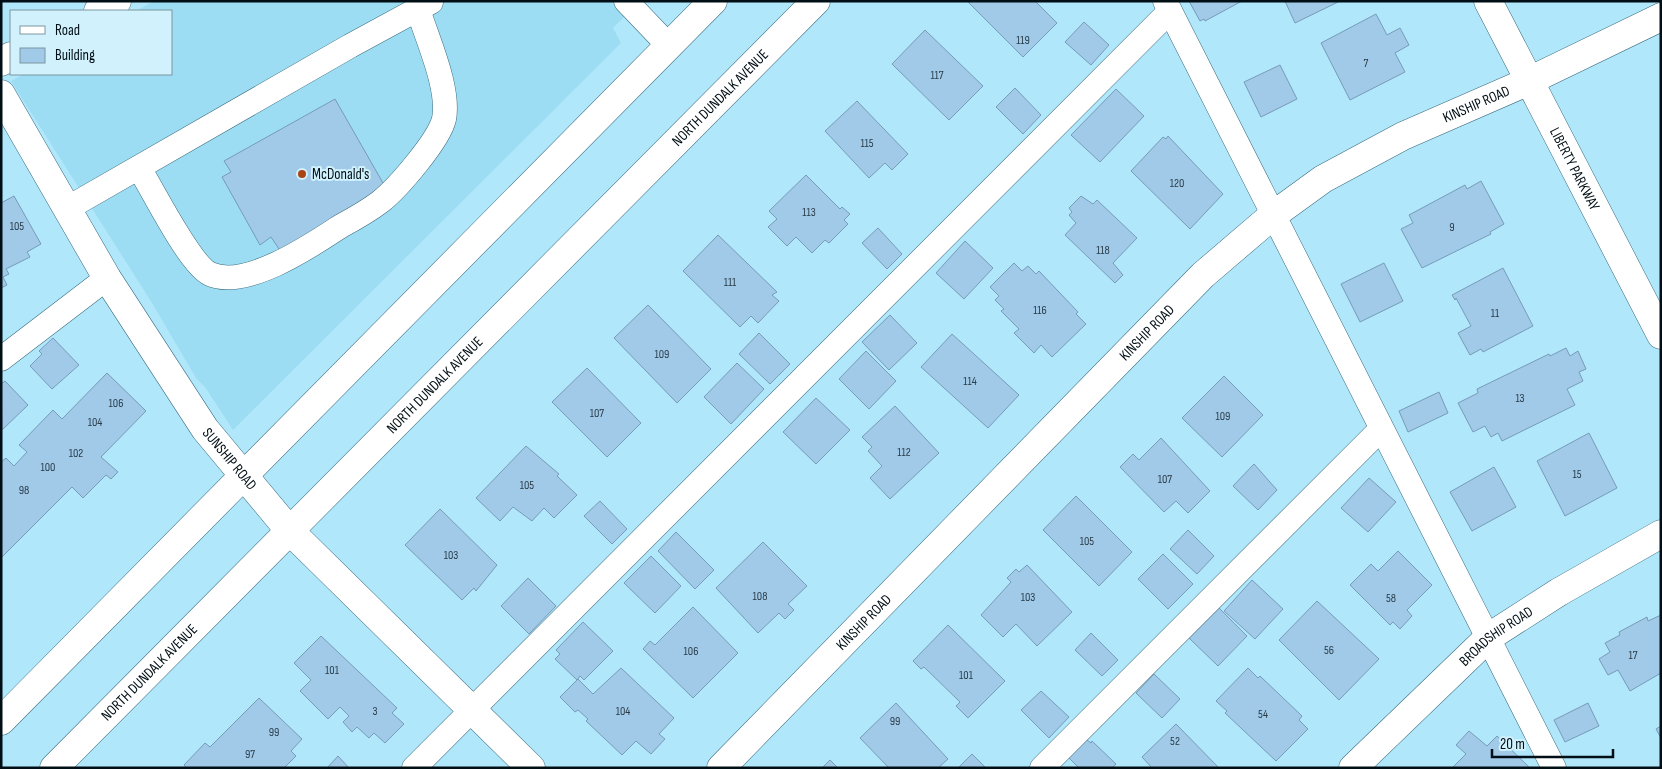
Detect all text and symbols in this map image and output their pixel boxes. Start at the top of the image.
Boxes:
legend [10,10,172,75]
text: Road [55,21,80,40]
house number: 119 [1016,33,1030,48]
street label: NORTH DUNDALK AVENUE [668,45,772,150]
text: Building [55,46,95,65]
house number: 7 [1364,56,1369,71]
house number: 117 [930,68,944,83]
street label: KINSHIP ROAD [1440,81,1513,127]
street label: LIBERTY PARKWAY [1546,124,1605,214]
house number: 115 [860,136,874,151]
place label: McDonald's [312,165,370,184]
marker: McDonald's [296,168,308,180]
house number: 120 [1170,176,1184,191]
house number: 113 [802,205,816,220]
house number: 105 [10,219,24,234]
house number: 9 [1449,220,1455,235]
house number: 118 [1096,243,1110,258]
house number: 111 [724,275,737,290]
street label: KINSHIP ROAD [1115,300,1178,365]
house number: 116 [1033,303,1047,318]
house number: 11 [1491,306,1500,321]
street label: NORTH DUNDALK AVENUE [382,332,487,437]
house number: 109 [655,347,669,362]
house number: 114 [963,374,977,389]
house number: 13 [1515,391,1525,406]
house number: 106 [109,396,123,411]
house number: 107 [590,406,604,421]
house number: 109 [1216,409,1230,424]
house number: 104 [88,415,102,430]
street label: SUNSHIP ROAD [198,424,261,494]
house number: 112 [897,445,911,460]
house number: 102 [69,446,83,461]
house number: 100 [41,460,55,475]
house number: 15 [1572,467,1582,482]
house number: 107 [1158,472,1172,487]
house number: 105 [520,478,534,493]
house number: 98 [19,483,29,498]
house number: 105 [1080,534,1094,549]
house number: 103 [444,548,458,563]
house number: 108 [753,589,767,604]
street label: KINSHIP ROAD [832,590,895,654]
house number: 103 [1021,590,1035,605]
house number: 58 [1386,591,1396,606]
street label: BROADSHIP ROAD [1455,602,1536,670]
street label: NORTH DUNDALK AVENUE [97,620,201,725]
house number: 56 [1324,643,1334,658]
house number: 106 [684,644,698,659]
house number: 17 [1629,648,1638,663]
house number: 101 [325,663,340,678]
house number: 101 [959,668,974,683]
house number: 3 [372,704,378,719]
house number: 104 [616,704,630,719]
house number: 54 [1258,707,1268,722]
house number: 99 [890,714,900,729]
house number: 99 [269,725,279,740]
scale bar [1492,726,1613,758]
house number: 52 [1170,734,1180,749]
text: 20 m [1500,735,1525,754]
house number: 97 [245,747,255,762]

